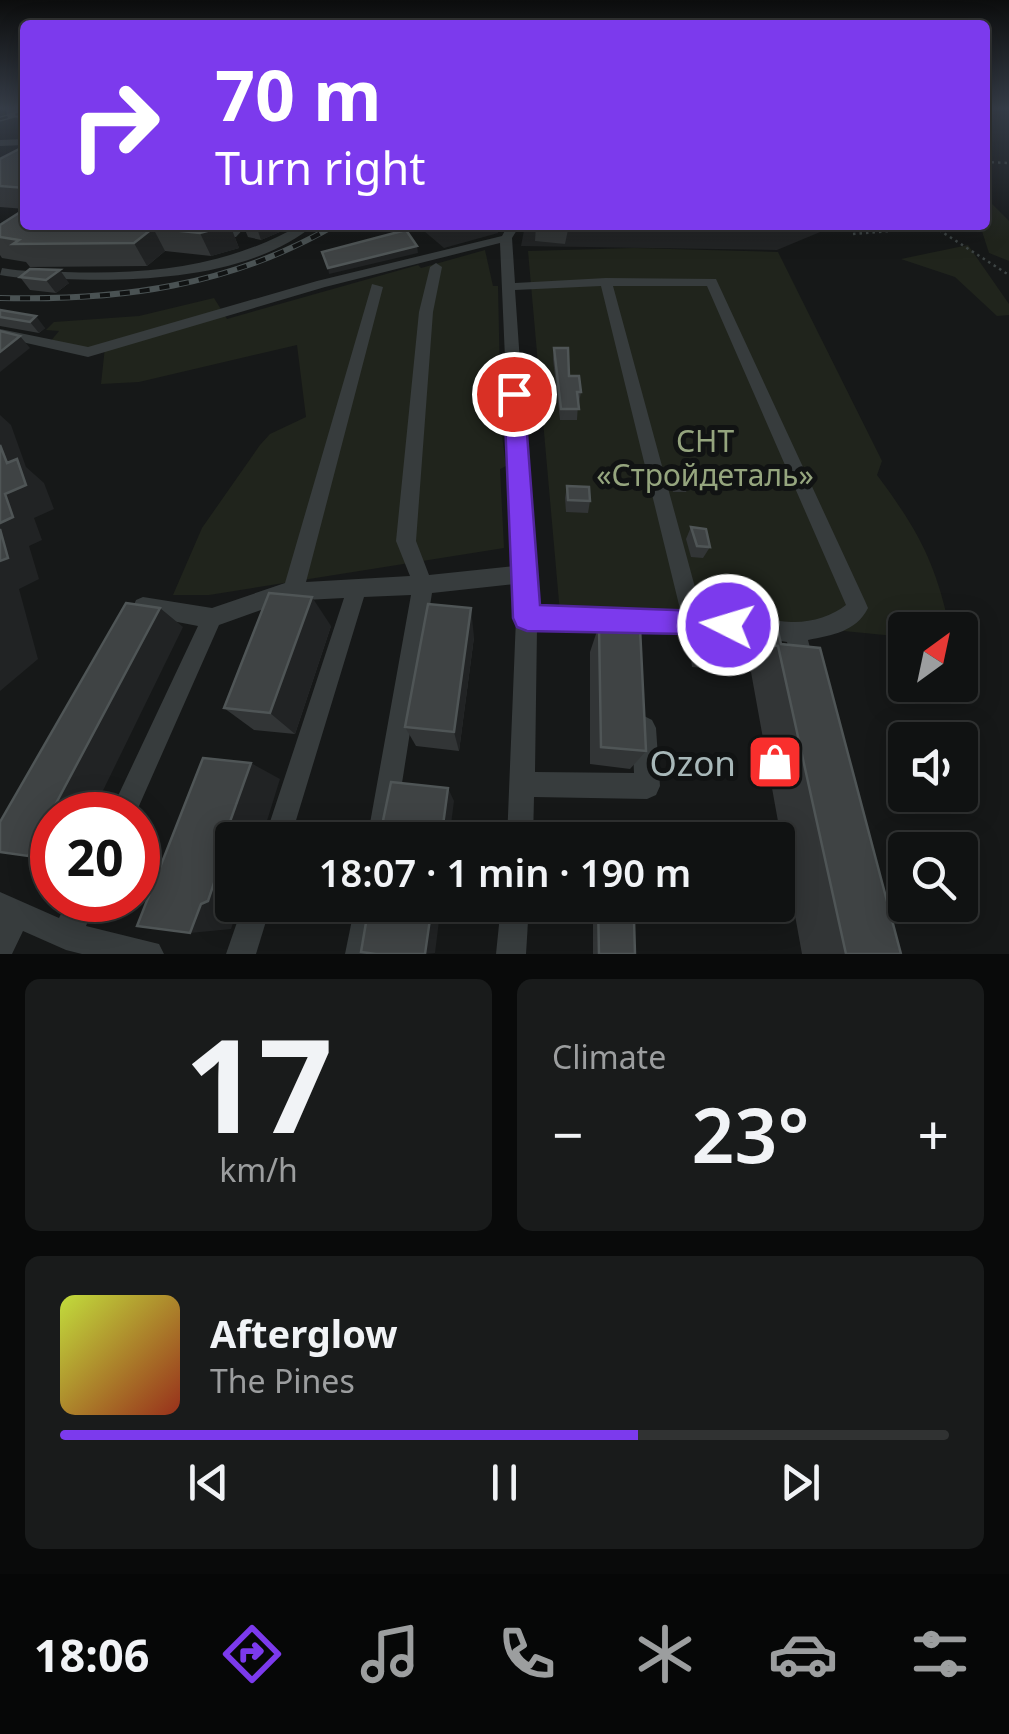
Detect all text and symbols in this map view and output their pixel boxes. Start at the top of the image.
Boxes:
text: 70 m [215,46,382,142]
icon: right [50,60,180,190]
text: Turn right [215,137,426,198]
pin [472,352,557,437]
icon: arrive [487,367,542,422]
park label: СНТ «Стройдеталь» [596,420,814,495]
position arrow [676,573,780,677]
north arrow [888,612,978,702]
map controls [888,612,978,922]
button: sound [888,722,978,812]
shop icon: Ozon [745,732,805,792]
place label: Ozon [649,739,736,786]
speed limit sign: 20 [30,792,160,922]
button: search [888,832,978,922]
text: 18:07 · 1 min · 190 m [319,846,691,898]
text: 17 [184,994,333,1171]
text: Climate [552,1035,666,1078]
text: 23° [692,1083,809,1185]
text: − [552,1096,583,1171]
text: + [918,1096,949,1171]
text: km/h [219,1148,298,1191]
text: Afterglow [210,1307,398,1359]
text: The Pines [210,1359,355,1402]
icon: previous [181,1455,236,1510]
icon: pause [477,1455,532,1510]
icon: next [773,1455,828,1510]
icon: directions [217,1619,287,1689]
icon: music [355,1619,425,1689]
icon: phone [492,1619,562,1689]
icon: climate [630,1619,700,1689]
icon: car [768,1619,838,1689]
icon: filters [905,1619,975,1689]
text: 18:06 [34,1624,149,1685]

